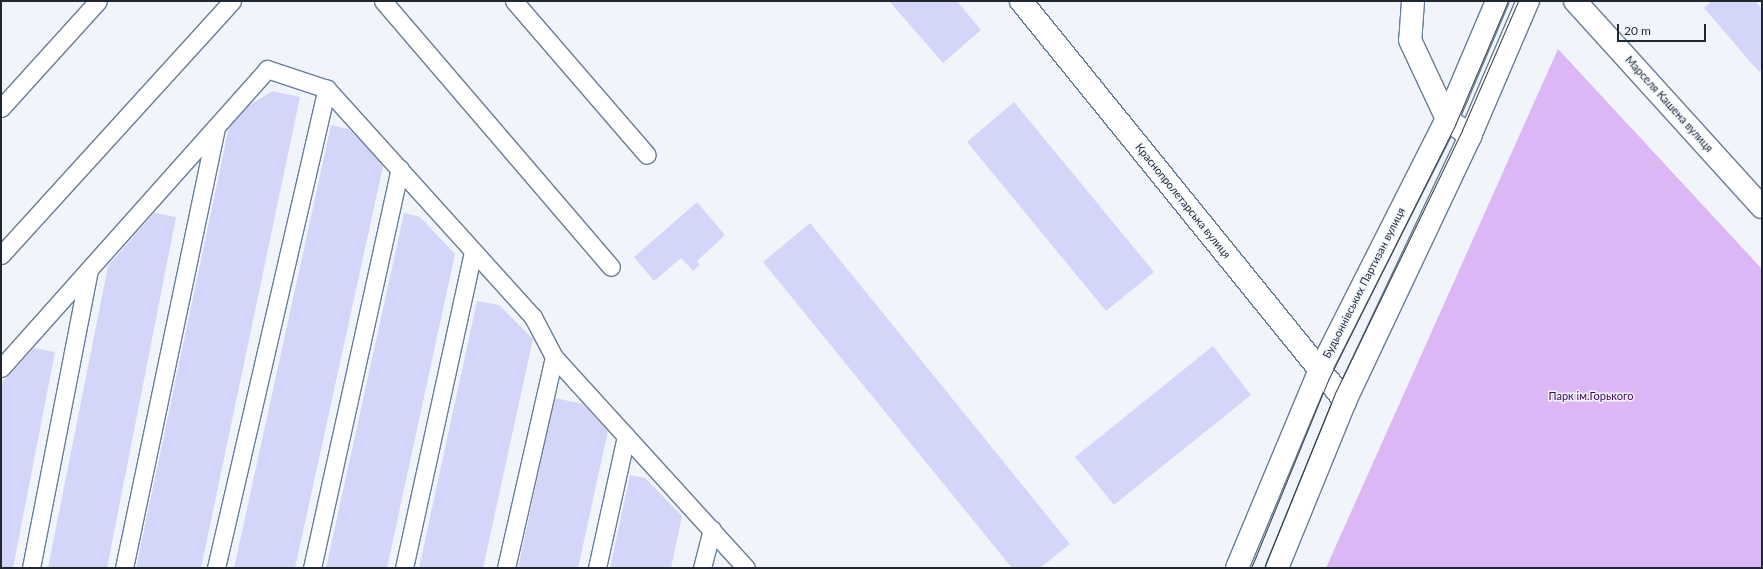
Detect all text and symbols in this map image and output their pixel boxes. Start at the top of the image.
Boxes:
scale bar [1619,16,1708,42]
text: 20 m [1624,23,1651,38]
street label: Марселя Кашена вулиця [1622,53,1716,155]
street label: Краснопролетарська вулиця [1133,141,1233,261]
street label: Будьоннівських Партизан вулиця [1320,205,1408,361]
park label: Парк iм.Горького [1549,389,1633,403]

